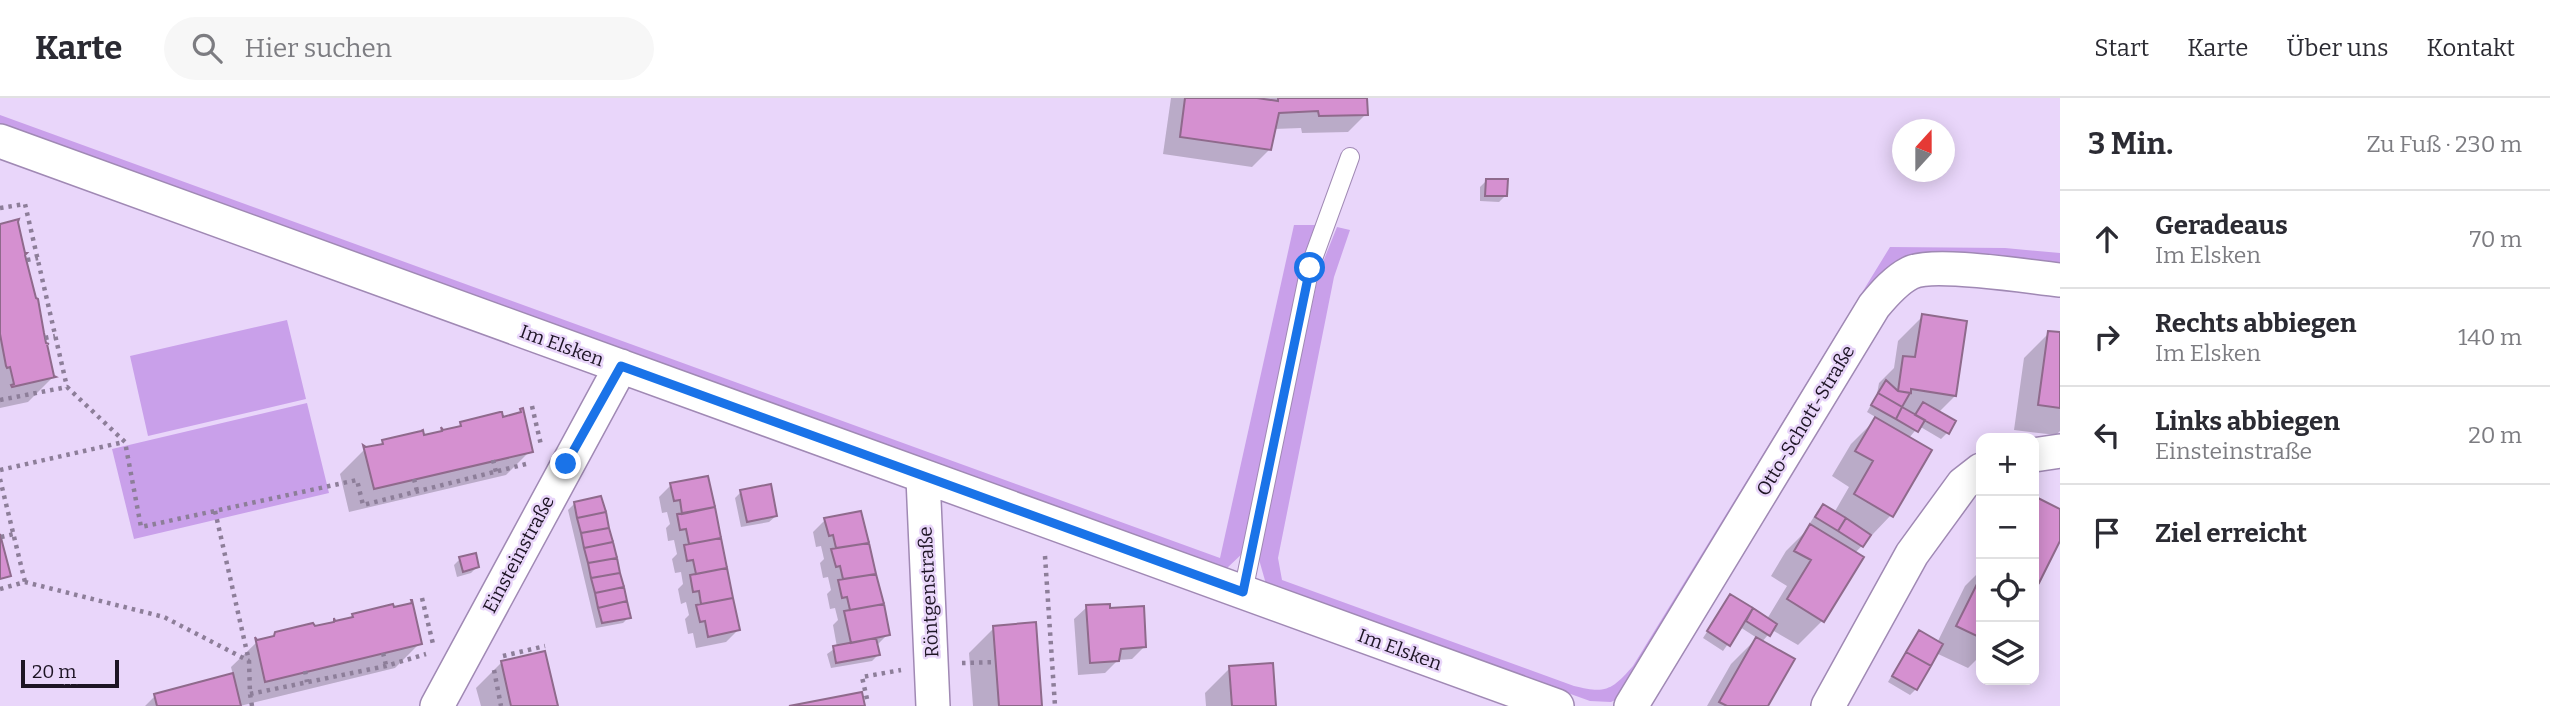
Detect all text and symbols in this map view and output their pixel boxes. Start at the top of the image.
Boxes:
search box [164,17,654,80]
text: Karte [35,28,122,68]
icon: search [188,29,226,67]
text: Hier suchen [244,33,392,64]
text: Start [2094,34,2149,62]
text: Karte [2187,34,2249,62]
text: Über uns [2287,34,2389,62]
text: Kontakt [2427,34,2515,62]
north arrow [1892,119,1955,182]
text: 3 Min. [2088,126,2173,162]
text: Zu Fuß · 230 m [2367,130,2522,158]
text: Geradeaus [2155,210,2288,241]
icon: ahead [2088,220,2126,258]
text: 70 m [2470,225,2522,253]
text: Im Elsken [2155,241,2261,269]
route start [1294,252,1325,283]
text: Rechts abbiegen [2155,308,2357,339]
icon: right [2088,318,2126,356]
street label: Im Elsken [517,320,607,371]
text: 140 m [2458,323,2522,351]
text: Im Elsken [2155,339,2261,367]
street label: Otto-Schott-Straße [1751,341,1860,500]
text: Links abbiegen [2155,406,2340,437]
icon: left [2088,416,2126,454]
text: 20 m [2468,421,2522,449]
map controls [1976,433,2039,685]
button: + [1976,433,2039,496]
text: Einsteinstraße [2155,437,2312,465]
route end [550,448,581,479]
street label: Einsteinstraße [478,492,559,617]
button: − [1976,496,2039,559]
icon: arrive [2088,514,2126,552]
text: Ziel erreicht [2155,518,2307,549]
street label: Röntgenstraße [914,526,943,658]
button: locate [1976,559,2039,622]
button: layers [1976,622,2039,685]
street label: Im Elsken [1355,624,1445,675]
scale bar [21,657,119,689]
text: 20 m [32,660,76,683]

